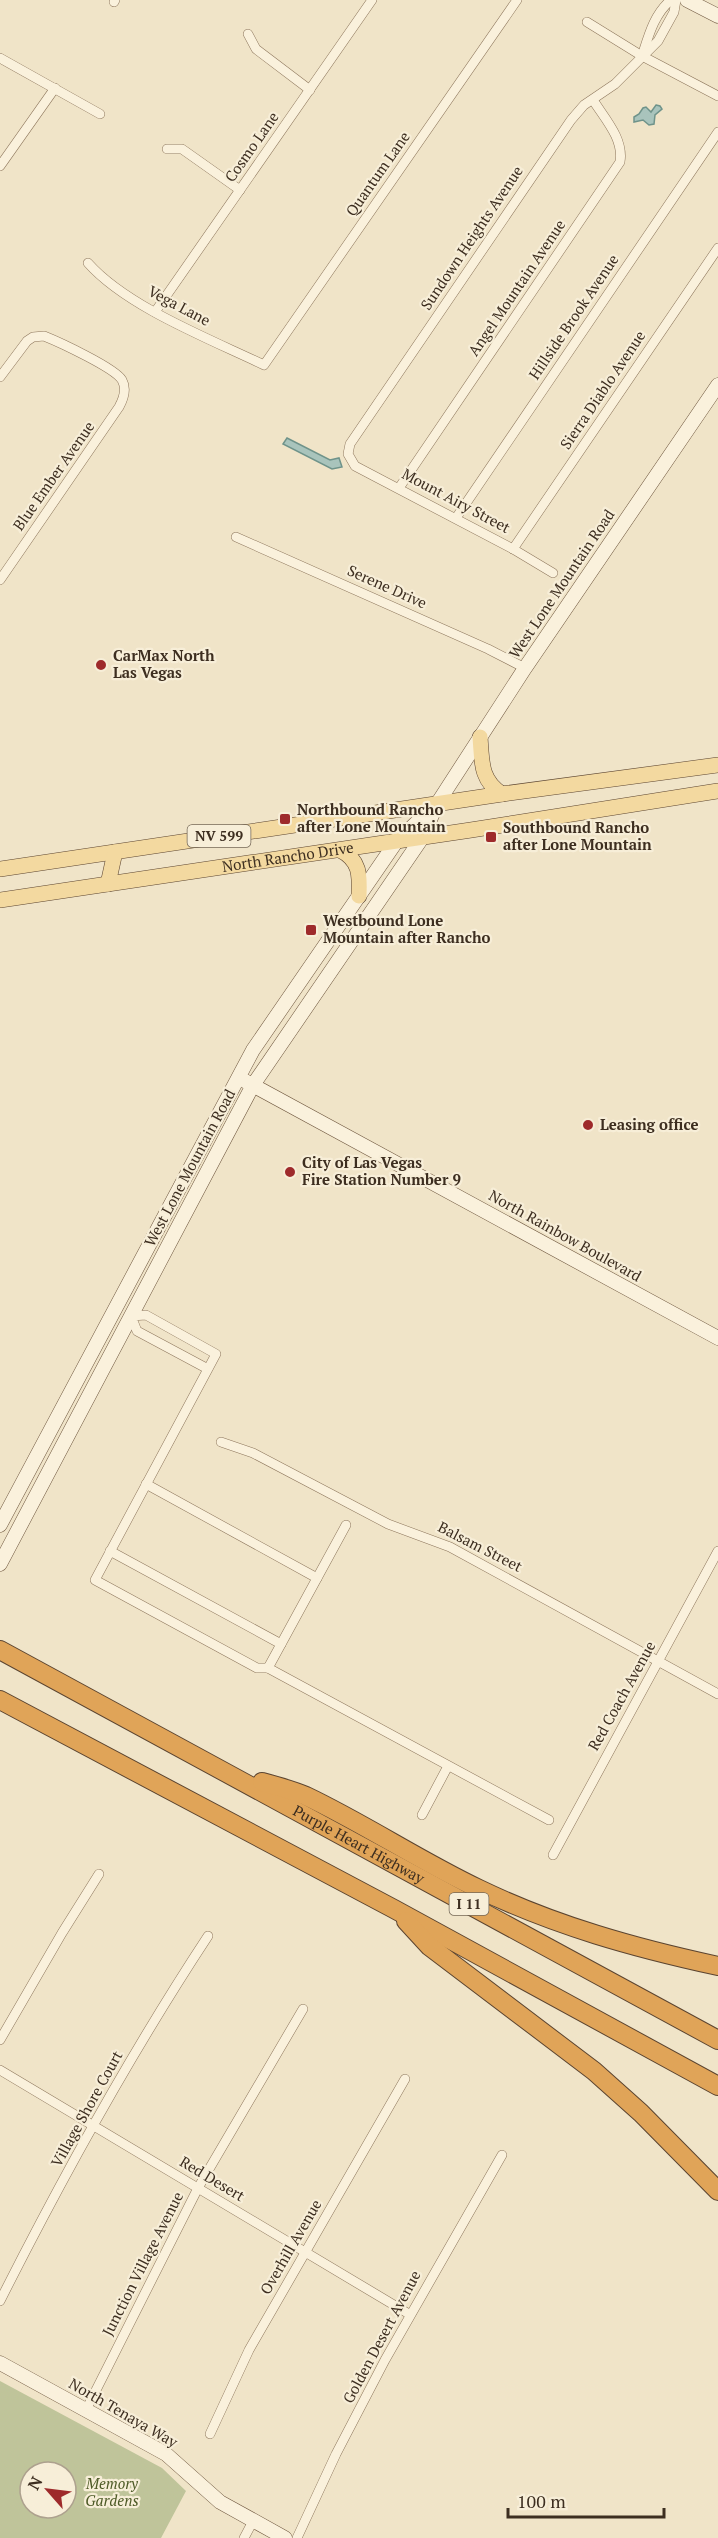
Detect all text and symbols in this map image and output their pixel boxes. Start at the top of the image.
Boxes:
street label: Cosmo Lane [220,107,283,185]
street label: Quantum Lane [341,127,414,220]
street label: Sundown Heights Avenue [415,162,527,313]
street label: Angel Mountain Avenue [463,215,569,360]
street label: Hillside Brook Avenue [524,250,623,383]
street label: Vega Lane [145,280,214,330]
street label: Sierra Diablo Avenue [555,326,649,453]
street label: Blue Ember Avenue [8,417,98,534]
street label: Mount Airy Street [399,463,514,537]
street label: West Lone Mountain Road [504,505,619,662]
street label: Serene Drive [345,560,430,612]
place label: CarMax North Las Vegas [113,645,215,682]
marker: CarMax North Las Vegas [94,658,108,672]
place label: Northbound Rancho after Lone Mountain [297,799,446,836]
marker: Northbound Rancho after Lone Mountain [278,812,292,826]
place label: Southbound Rancho after Lone Mountain [503,817,652,854]
road number: NV 599 [188,825,250,847]
marker: Southbound Rancho after Lone Mountain [484,830,498,844]
street label: North Rancho Drive [221,837,355,876]
place label: Westbound Lone Mountain after Rancho [323,910,491,947]
marker: Westbound Lone Mountain after Rancho [304,923,318,937]
street label: West Lone Mountain Road [139,1085,239,1250]
place label: Leasing office [600,1114,699,1134]
marker: Leasing office [581,1118,595,1132]
place label: City of Las Vegas Fire Station Number 9 [302,1152,461,1189]
marker: City of Las Vegas Fire Station Number 9 [283,1165,297,1179]
street label: North Rainbow Boulevard [486,1185,645,1285]
street label: Balsam Street [435,1516,526,1576]
street label: Red Coach Avenue [583,1637,660,1754]
street label: Purple Heart Highway [290,1800,429,1888]
road number: I 11 [450,1893,488,1915]
street label: Village Shore Court [46,2046,127,2170]
street label: Red Desert [176,2151,249,2206]
street label: Junction Village Avenue [97,2188,187,2339]
street label: Overhill Avenue [255,2195,325,2298]
street label: Golden Desert Avenue [338,2267,425,2406]
street label: North Tenaya Way [65,2373,182,2452]
north arrow [18,2460,78,2520]
text: N [22,2472,47,2493]
park label: Memory Gardens [85,2473,139,2510]
scale bar [508,2481,664,2519]
text: 100 m [517,2489,566,2513]

